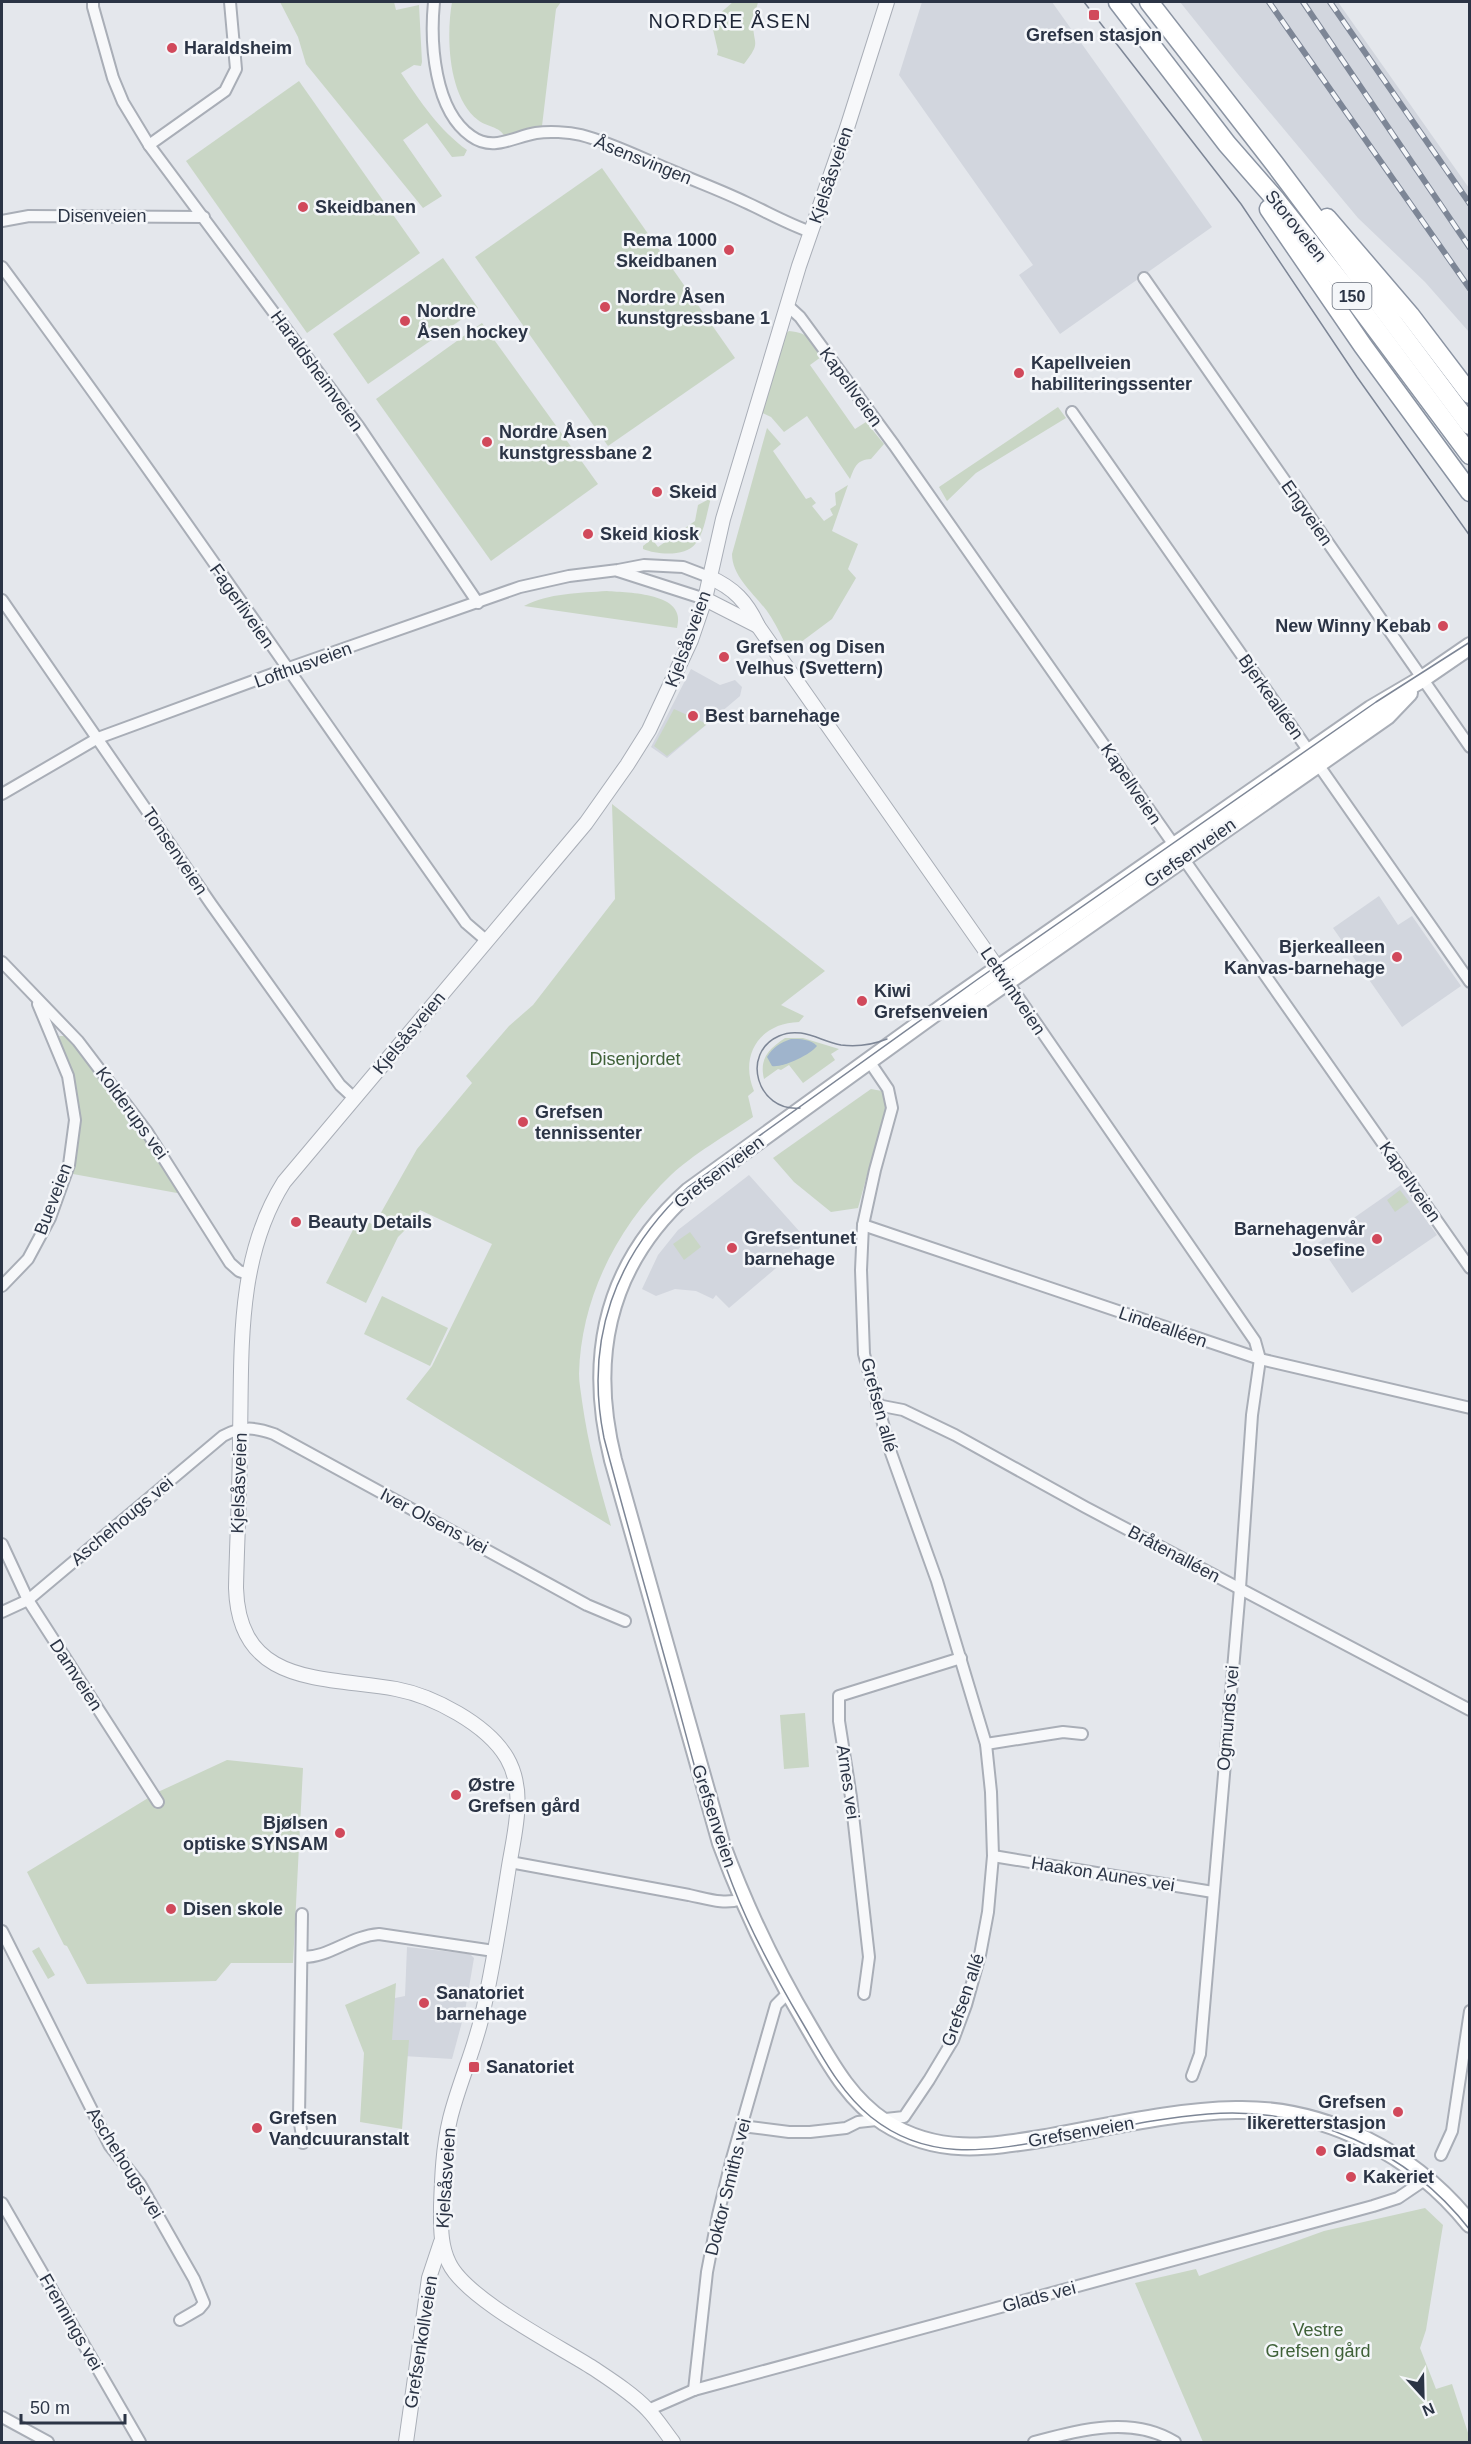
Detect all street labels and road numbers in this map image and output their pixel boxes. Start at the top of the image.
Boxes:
street label: Kjelsåsveien [805,124,857,226]
street label: Åsensvingen [591,131,695,189]
street label: Storoveien [1261,186,1331,266]
street label: Disenveien [57,206,147,226]
road number: 150 [1332,283,1372,309]
street label: Haraldsheimveien [267,307,367,435]
street label: Kapellveien [816,343,886,431]
street label: Engveien [1277,477,1337,549]
street label: Fagerliveien [206,560,278,652]
street label: Kjelsåsveien [661,588,715,690]
street label: Lofthusveien [252,638,354,692]
street label: Bjerkealléen [1234,651,1308,743]
street label: Kapellveien [1097,740,1165,828]
street label: Tonsenveien [138,804,212,898]
street label: Grefsenveien [1140,814,1240,892]
street label: Lettvintveien [976,944,1050,1038]
street label: Kjelsåsveien [369,988,449,1078]
street label: Kolderups vei [92,1063,172,1163]
street label: Grefsenveien [670,1132,768,1212]
street label: Kapellveien [1375,1138,1445,1226]
street label: Bueveien [30,1160,76,1238]
street label: Lindealléen [1116,1303,1210,1351]
street label: Grefsen allé [857,1356,901,1454]
street label: Kjelsåsveien [227,1432,251,1534]
street label: Aschehougs vei [67,1472,177,1570]
street label: Iver Olsens vei [377,1484,491,1558]
street label: Bråtenalléen [1125,1521,1223,1587]
street label: Damveien [46,1636,106,1714]
street label: Ogmunds vei [1213,1664,1243,1772]
street label: Arnes vei [833,1743,863,1821]
street label: Grefsenveien [688,1762,740,1870]
street label: Haakon Aunes vei [1030,1853,1176,1895]
street label: Grefsen allé [938,1951,988,2049]
street label: Aschehougs vei [83,2104,167,2222]
street label: Grefsenveien [1027,2113,1135,2151]
street label: Doktor Smiths vei [701,2116,755,2258]
street label: Kjelsåsveien [432,2127,460,2229]
street label: Frennings vei [35,2270,107,2374]
street label: Grefsenkollveien [401,2274,441,2410]
street label: Glads vei [1000,2278,1078,2316]

